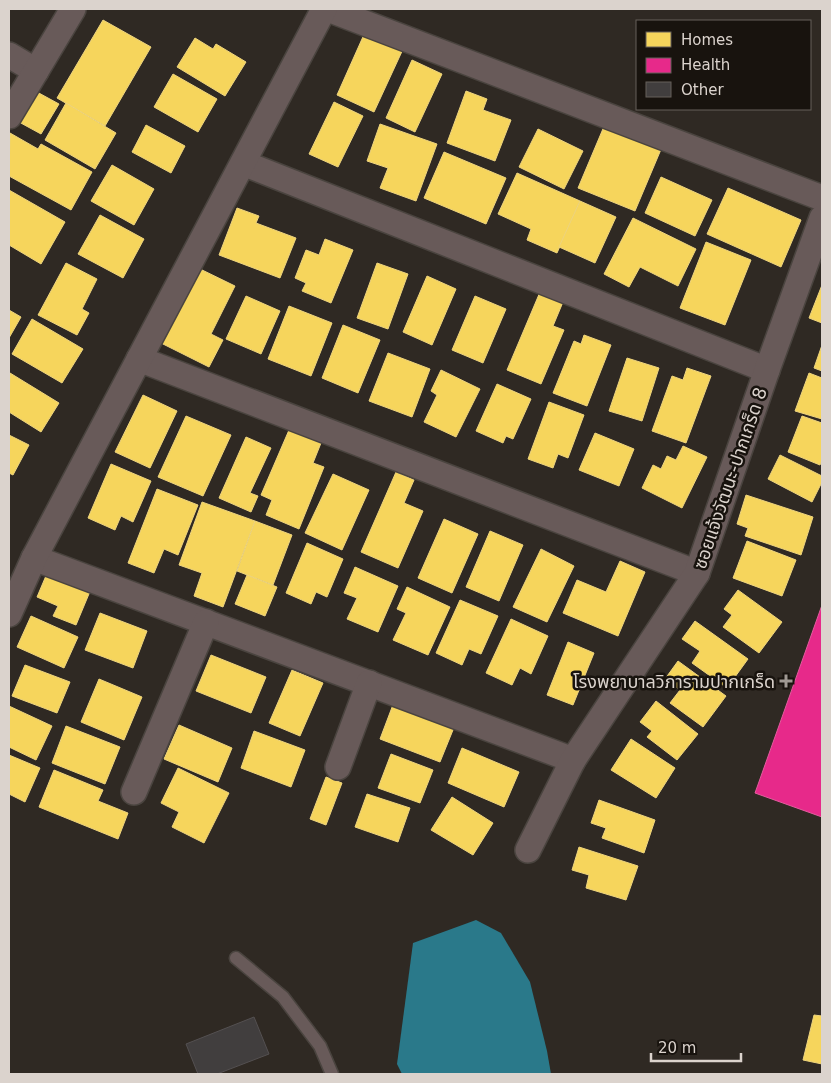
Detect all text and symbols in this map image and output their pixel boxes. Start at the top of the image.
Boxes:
legend [636,20,811,110]
text: Homes [681,31,733,49]
text: Health [681,56,730,74]
text: Other [681,81,724,99]
street label: ซอยแจ้งวัฒนะ-ปากเกร็ด 8 [689,384,771,572]
place label: โรงพยาบาลวิภารามปากเกร็ด [573,671,775,692]
marker: โรงพยาบาลวิภารามปากเกร็ด [779,674,793,688]
scale bar [651,1030,741,1062]
text: 20 m [658,1039,696,1057]

